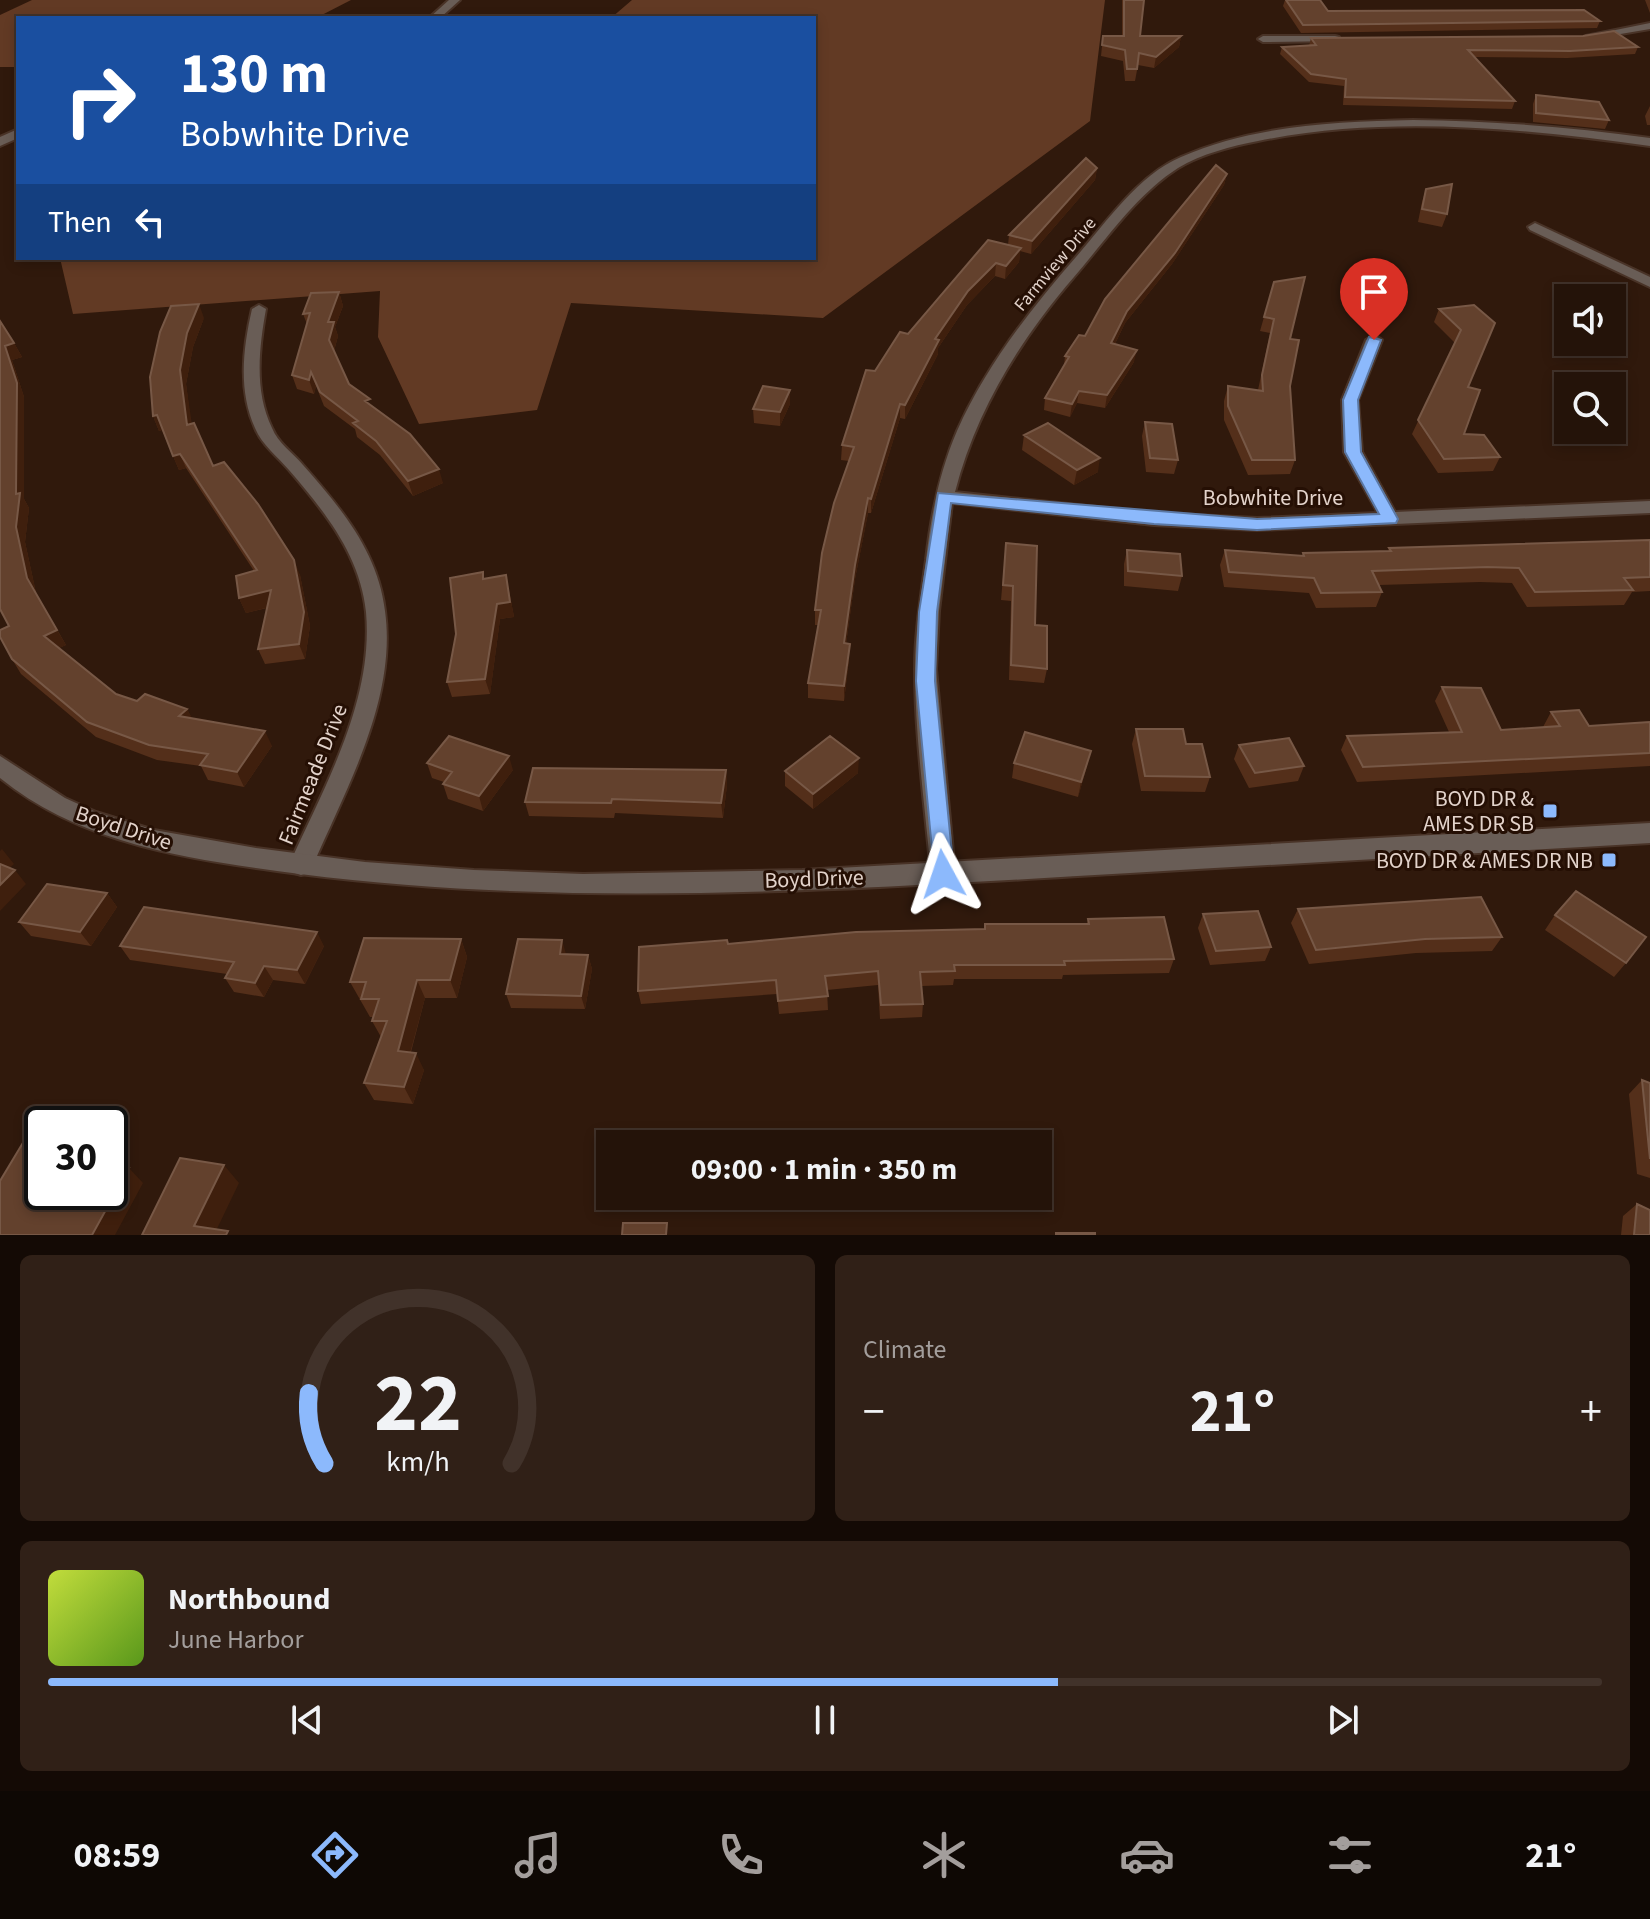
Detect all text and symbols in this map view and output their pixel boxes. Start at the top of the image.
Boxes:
text: 130 m [180,35,328,114]
icon: right [48,48,152,152]
text: Bobwhite Drive [180,109,410,160]
icon: left [128,200,172,244]
text: Then [48,201,112,244]
street label: Farmview Drive [1009,212,1102,317]
pin [1340,258,1408,340]
icon: arrive [1352,270,1396,314]
map controls [1554,284,1626,444]
button: sound [1554,284,1626,356]
button: search [1554,372,1626,444]
street label: Bobwhite Drive [1203,482,1343,514]
street label: Fairmeade Drive [270,699,356,850]
place label: BOYD DR & AMES DR SB [1423,783,1535,840]
street label: Boyd Drive [72,797,176,859]
marker: BOYD DR & AMES DR SB [1541,802,1559,820]
position arrow [901,832,985,916]
place label: BOYD DR & AMES DR NB [1376,845,1593,877]
marker: BOYD DR & AMES DR NB [1600,851,1618,869]
street label: Boyd Drive [764,861,864,897]
speed limit sign: 30 [24,1106,128,1210]
text: 09:00 · 1 min · 350 m [691,1148,957,1191]
text: Climate [863,1331,947,1368]
text: 22 [374,1345,461,1463]
text: 21° [1190,1370,1275,1455]
text: − [863,1381,885,1444]
text: + [1580,1381,1602,1444]
text: km/h [386,1442,449,1482]
text: Northbound [168,1578,330,1621]
text: June Harbor [168,1621,304,1658]
icon: previous [285,1698,329,1742]
icon: pause [803,1698,847,1742]
icon: next [1321,1698,1365,1742]
icon: directions [307,1827,363,1883]
icon: music [510,1827,566,1883]
icon: phone [713,1827,769,1883]
icon: climate [916,1827,972,1883]
icon: car [1119,1827,1175,1883]
icon: filters [1322,1827,1378,1883]
text: 08:59 [74,1830,160,1881]
text: 21° [1525,1830,1577,1881]

